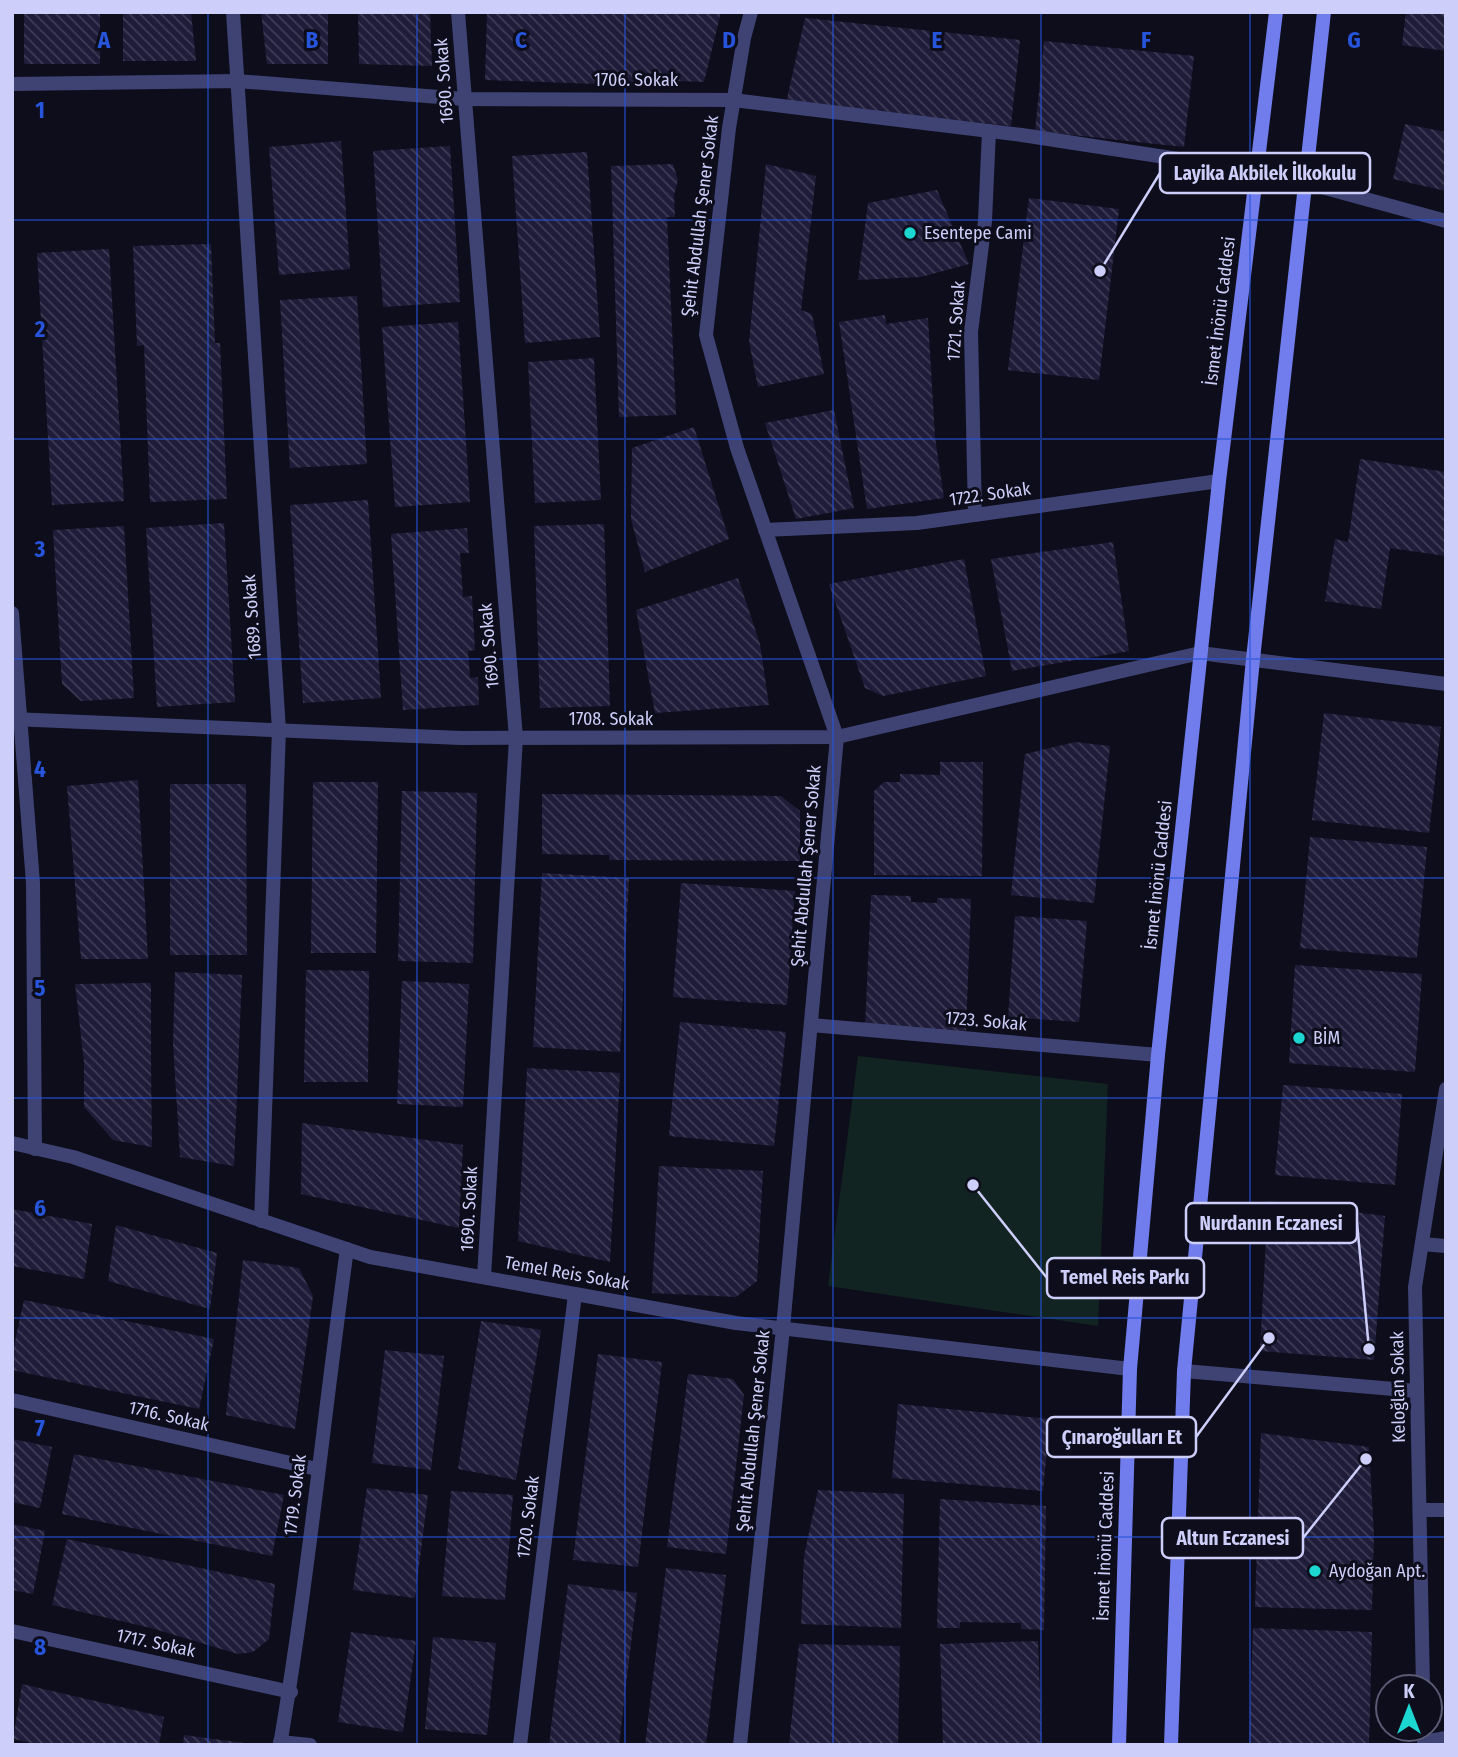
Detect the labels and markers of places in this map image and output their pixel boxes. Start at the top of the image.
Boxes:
callout: Layika Akbilek İlkokulu [1160,153,1370,193]
place label: Esentepe Cami [924,222,1032,244]
marker: Esentepe Cami [902,225,918,241]
place label: BİM [1313,1027,1340,1049]
marker: BİM [1291,1030,1307,1046]
callout: Nurdanın Eczanesi [1186,1203,1357,1243]
callout: Temel Reis Parkı [1047,1258,1204,1298]
callout: Çınaroğulları Et [1047,1417,1196,1457]
callout: Altun Eczanesi [1162,1518,1303,1558]
place label: Aydoğan Apt. [1329,1560,1425,1582]
marker: Aydoğan Apt. [1307,1563,1323,1579]

